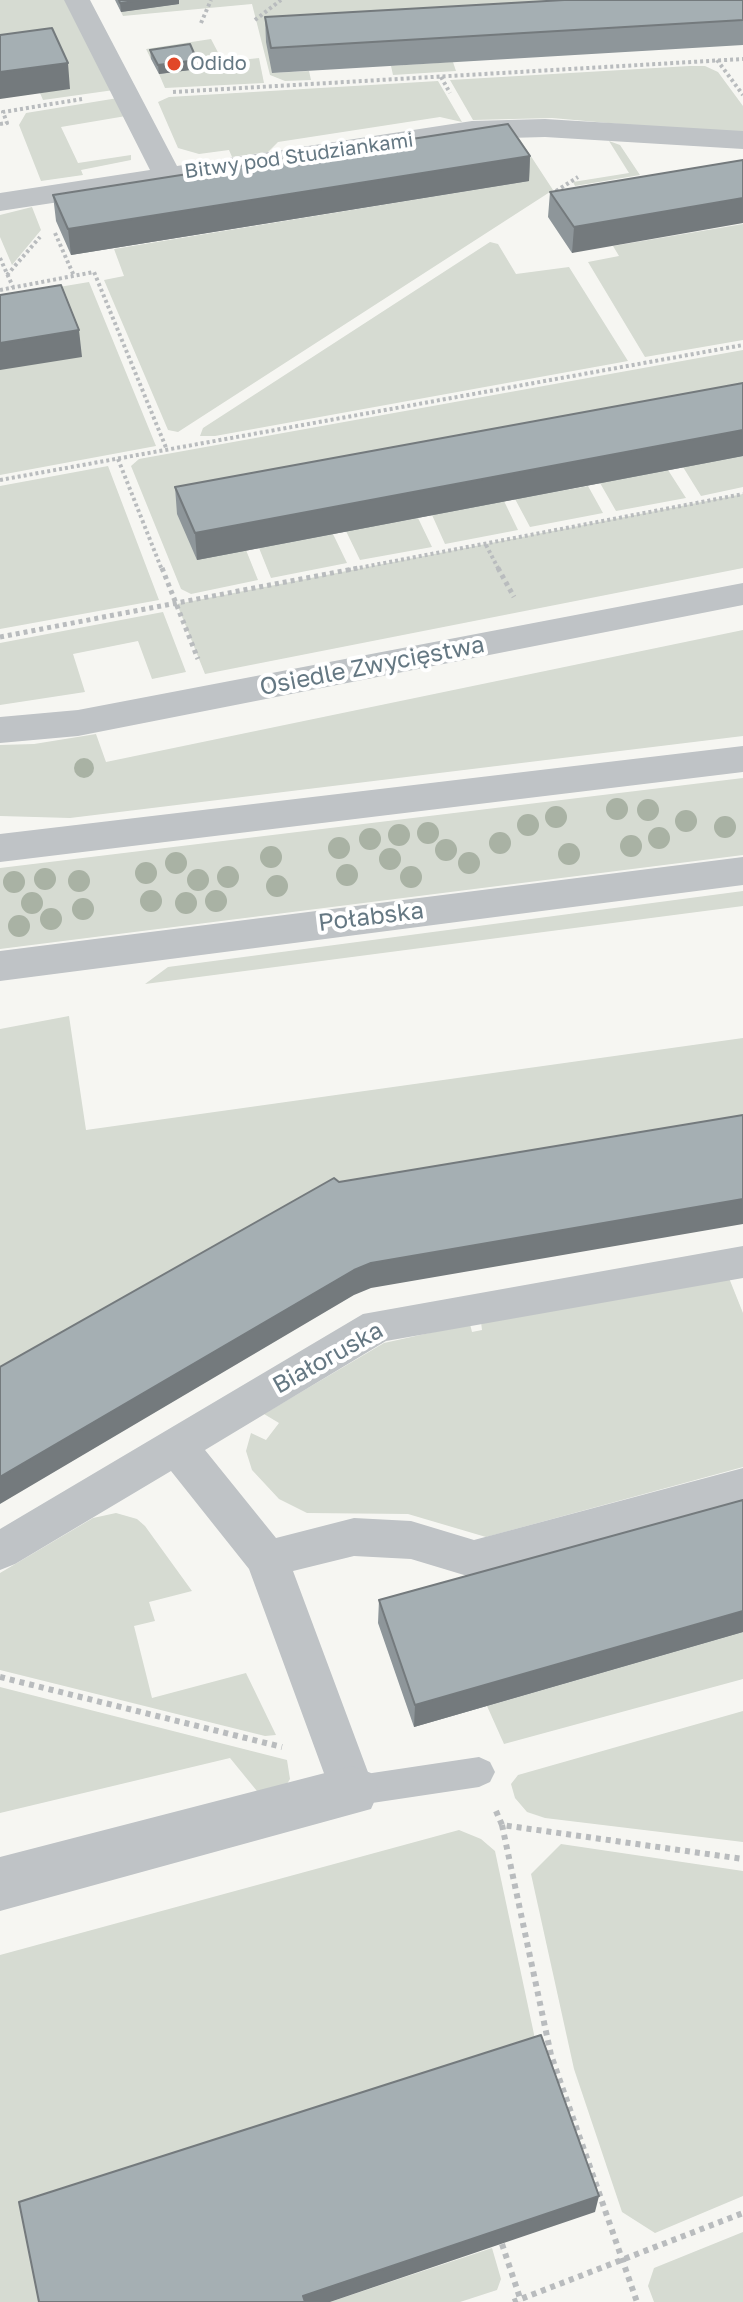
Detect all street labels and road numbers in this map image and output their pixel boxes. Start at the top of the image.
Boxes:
street label: Bitwy pod Studziankami [183,128,415,184]
street label: Osiedle Zwycięstwa [257,630,487,702]
street label: Połabska [317,896,425,938]
street label: Białoruska [268,1316,388,1400]

